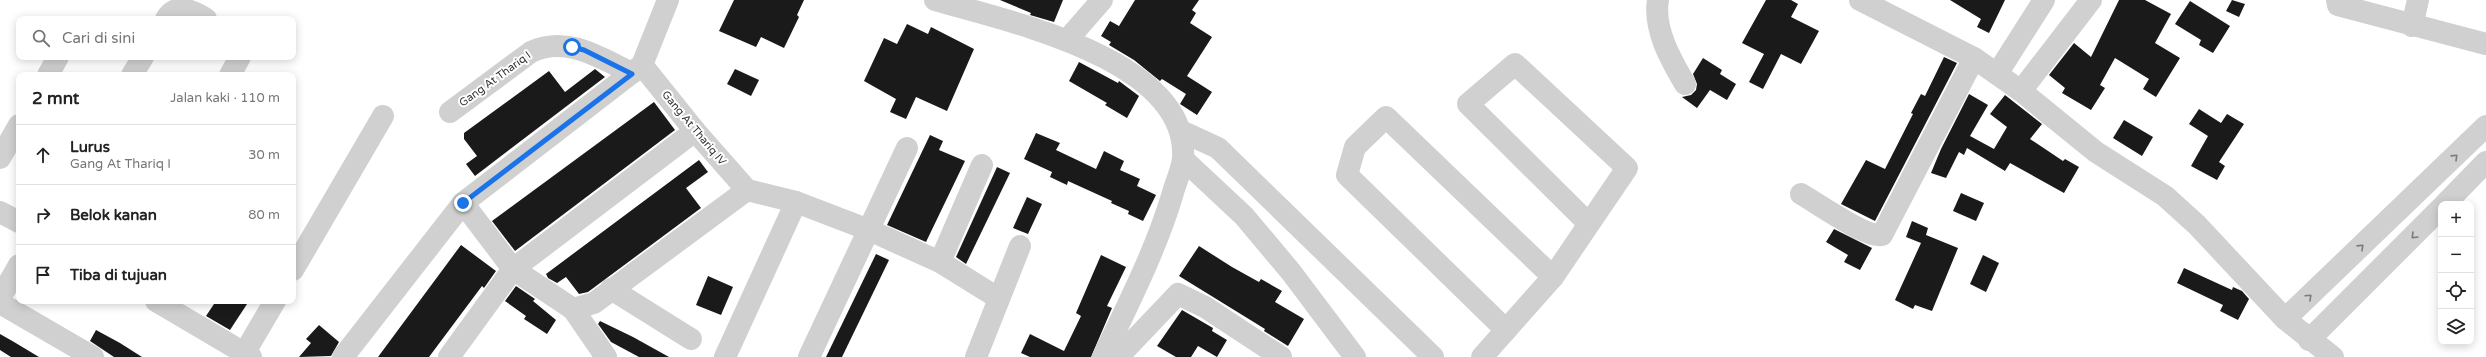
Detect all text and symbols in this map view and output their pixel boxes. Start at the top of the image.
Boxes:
search box [16,16,296,60]
icon: search [30,27,52,49]
text: Cari di sini [62,29,135,47]
route start [563,38,581,56]
street label: Gang At Thariq I [457,49,533,109]
text: 2 mnt [32,88,79,109]
street label: Gang At Thariq IV [659,88,729,168]
text: Jalan kaki · 110 m [170,90,280,106]
text: Lurus [70,138,110,156]
icon: ahead [32,144,54,166]
text: 30 m [248,147,280,163]
one-way arrow [2450,154,2458,162]
text: Gang At Thariq I [70,156,171,172]
route end [454,194,472,212]
map controls [2438,201,2474,345]
button: + [2438,201,2474,237]
icon: right [32,204,54,226]
text: Belok kanan [70,206,157,224]
text: 80 m [248,207,280,223]
one-way arrow [2411,231,2419,239]
button: − [2438,237,2474,273]
one-way arrow [2356,244,2364,252]
icon: arrive [32,264,54,286]
text: Tiba di tujuan [70,266,167,284]
button: locate [2438,273,2474,309]
one-way arrow [2305,295,2312,302]
button: layers [2438,309,2474,345]

